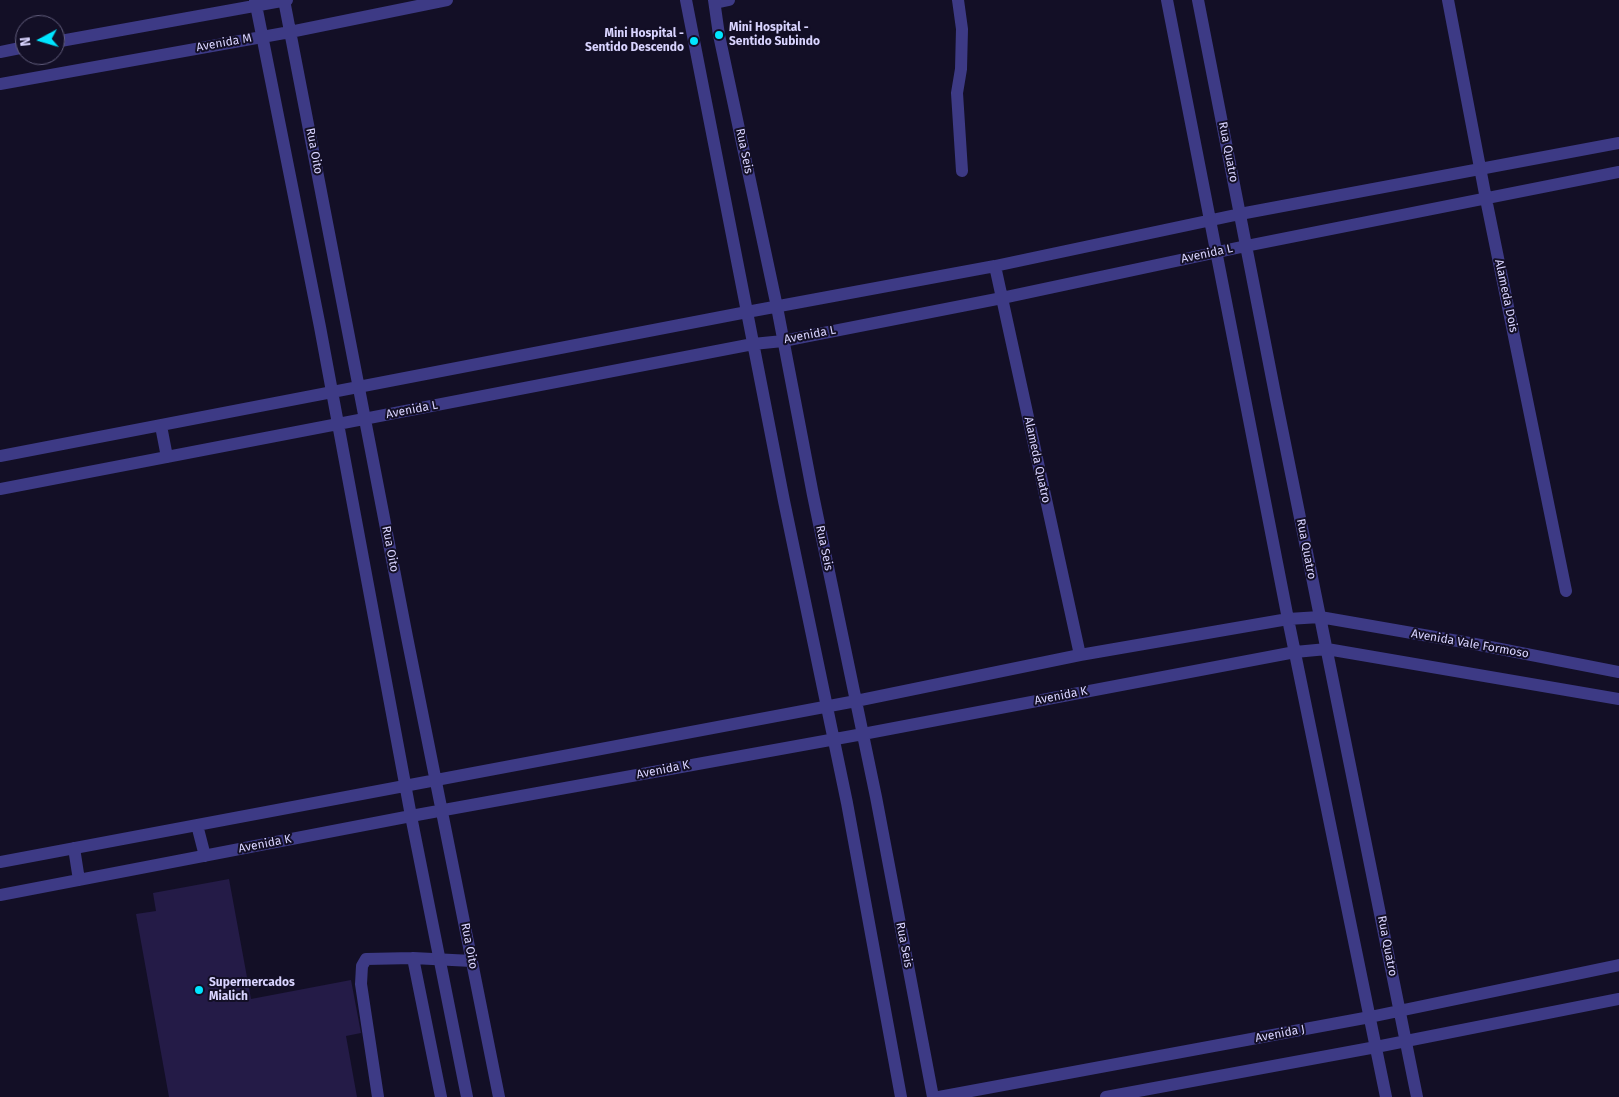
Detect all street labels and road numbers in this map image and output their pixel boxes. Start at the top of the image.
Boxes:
street label: Avenida M [195,31,253,55]
street label: Rua Quatro [1215,121,1241,183]
street label: Rua Oito [302,127,326,175]
street label: Rua Seis [732,127,756,175]
street label: Avenida L [1180,241,1234,267]
street label: Alameda Dois [1491,258,1521,334]
street label: Avenida L [783,323,837,347]
street label: Avenida L [385,398,439,422]
street label: Alameda Quatro [1021,415,1053,505]
street label: Rua Quatro [1293,518,1319,580]
street label: Rua Seis [812,524,836,572]
street label: Rua Oito [378,525,402,573]
street label: Avenida Vale Formoso [1410,627,1530,661]
street label: Avenida K [1033,684,1089,708]
street label: Avenida K [635,758,691,782]
street label: Avenida K [237,832,293,856]
street label: Rua Quatro [1374,915,1400,977]
street label: Rua Seis [893,921,915,969]
street label: Rua Oito [457,922,481,970]
street label: Avenida J [1254,1022,1306,1046]

